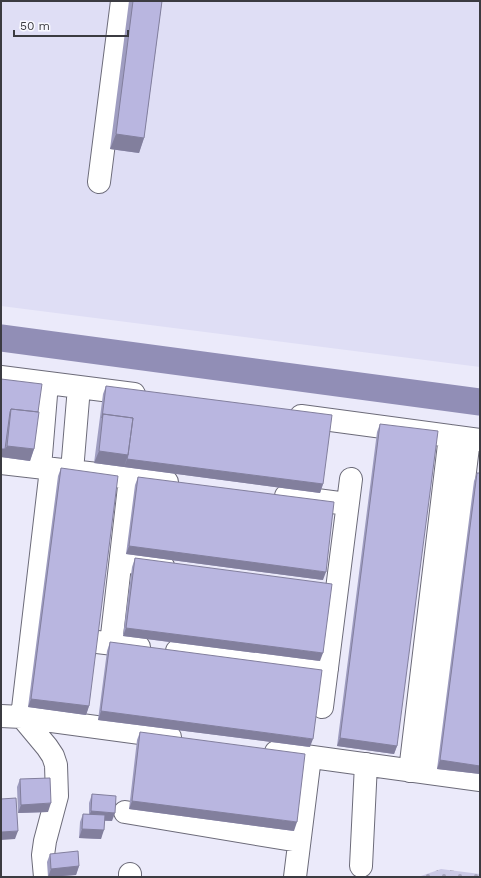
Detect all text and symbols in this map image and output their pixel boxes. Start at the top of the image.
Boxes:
scale bar [14,12,128,38]
text: 50 m [20,19,50,33]

